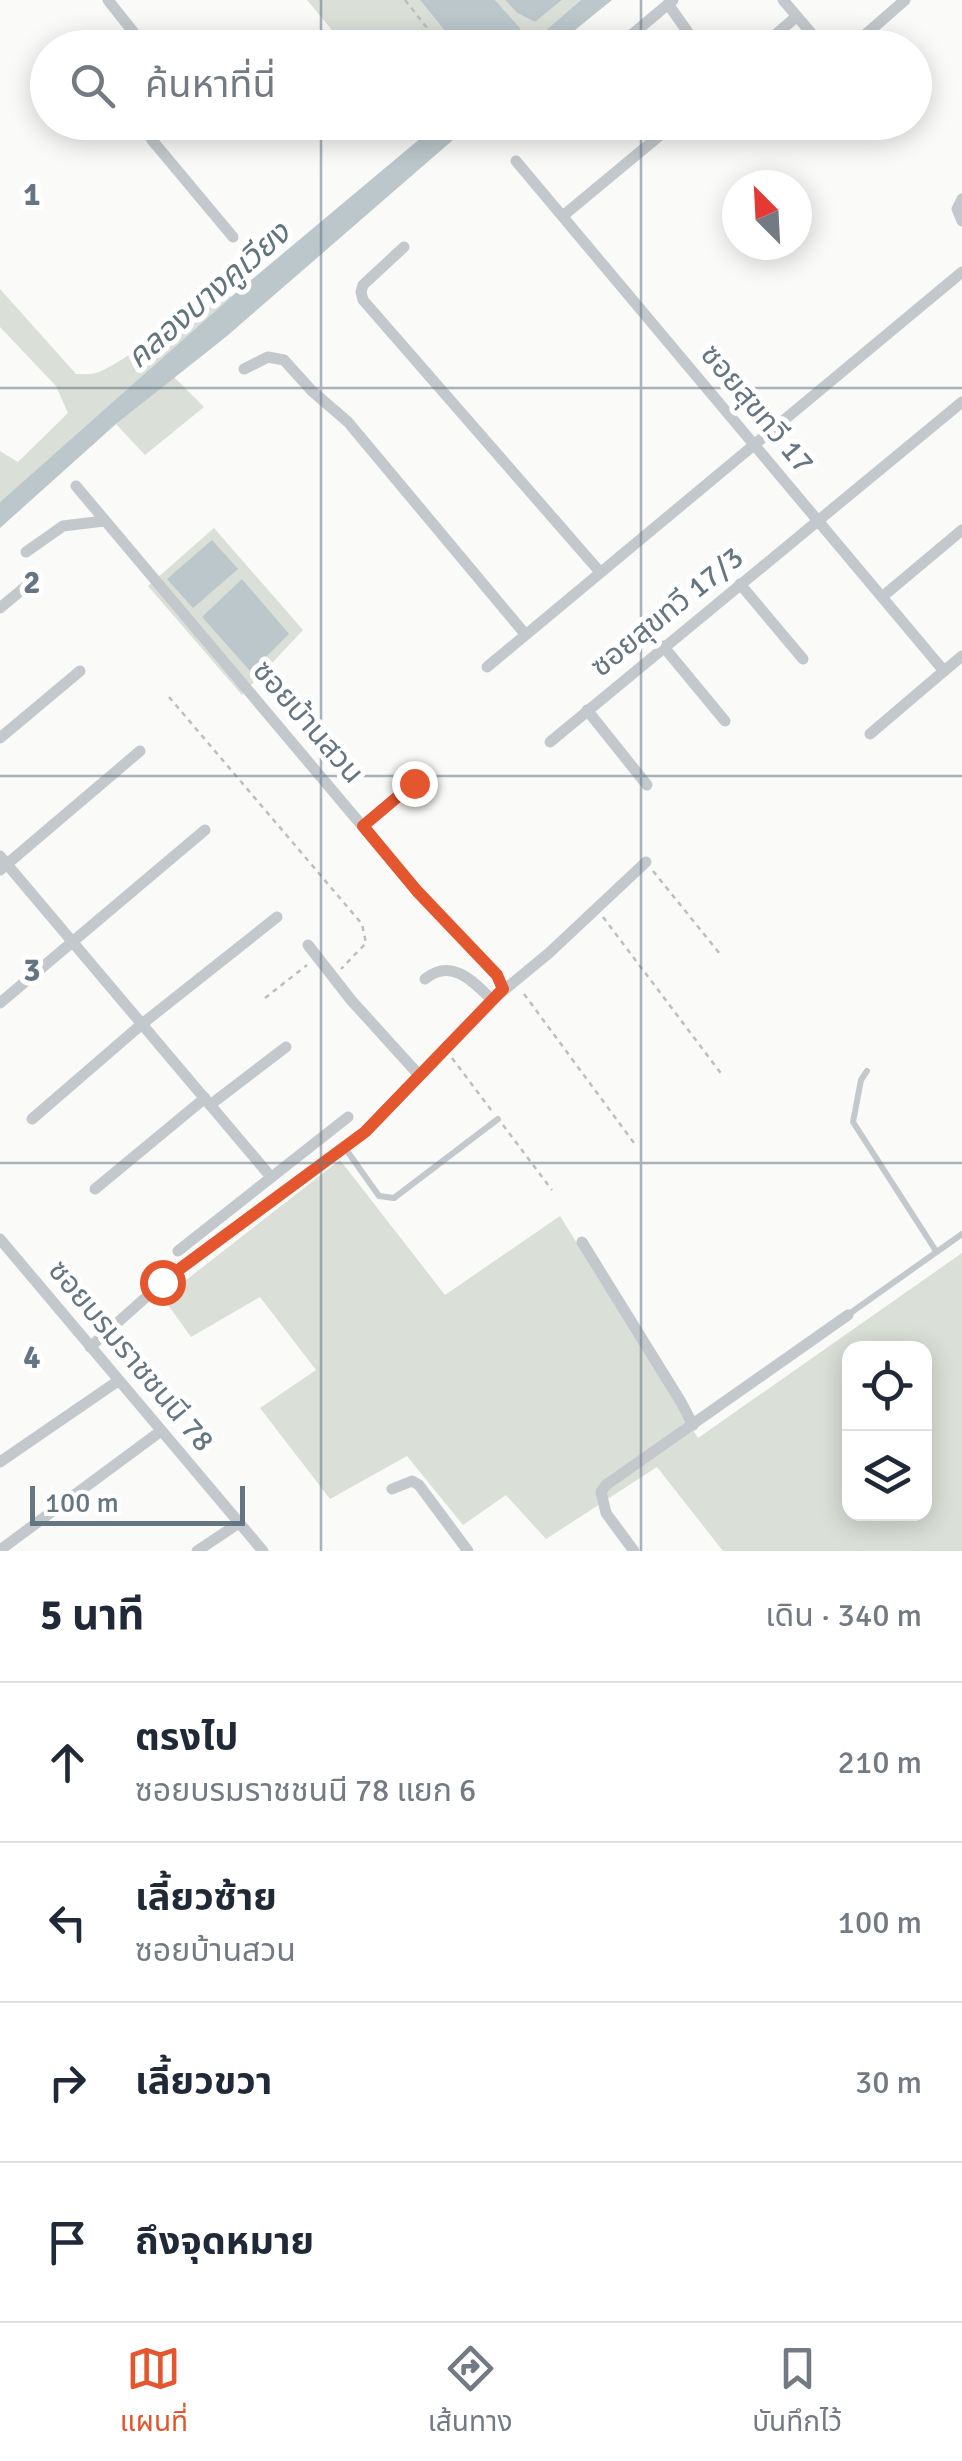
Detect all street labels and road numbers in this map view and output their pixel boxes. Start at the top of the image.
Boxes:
street label: ซอยสุขทวี 17 [692,337,822,481]
street label: ซอยสุขทวี 17/3 [583,539,751,685]
street label: ซอยบ้านสวน [245,653,371,791]
street label: ซอยบรมราชชนนี 78 [40,1253,222,1459]

